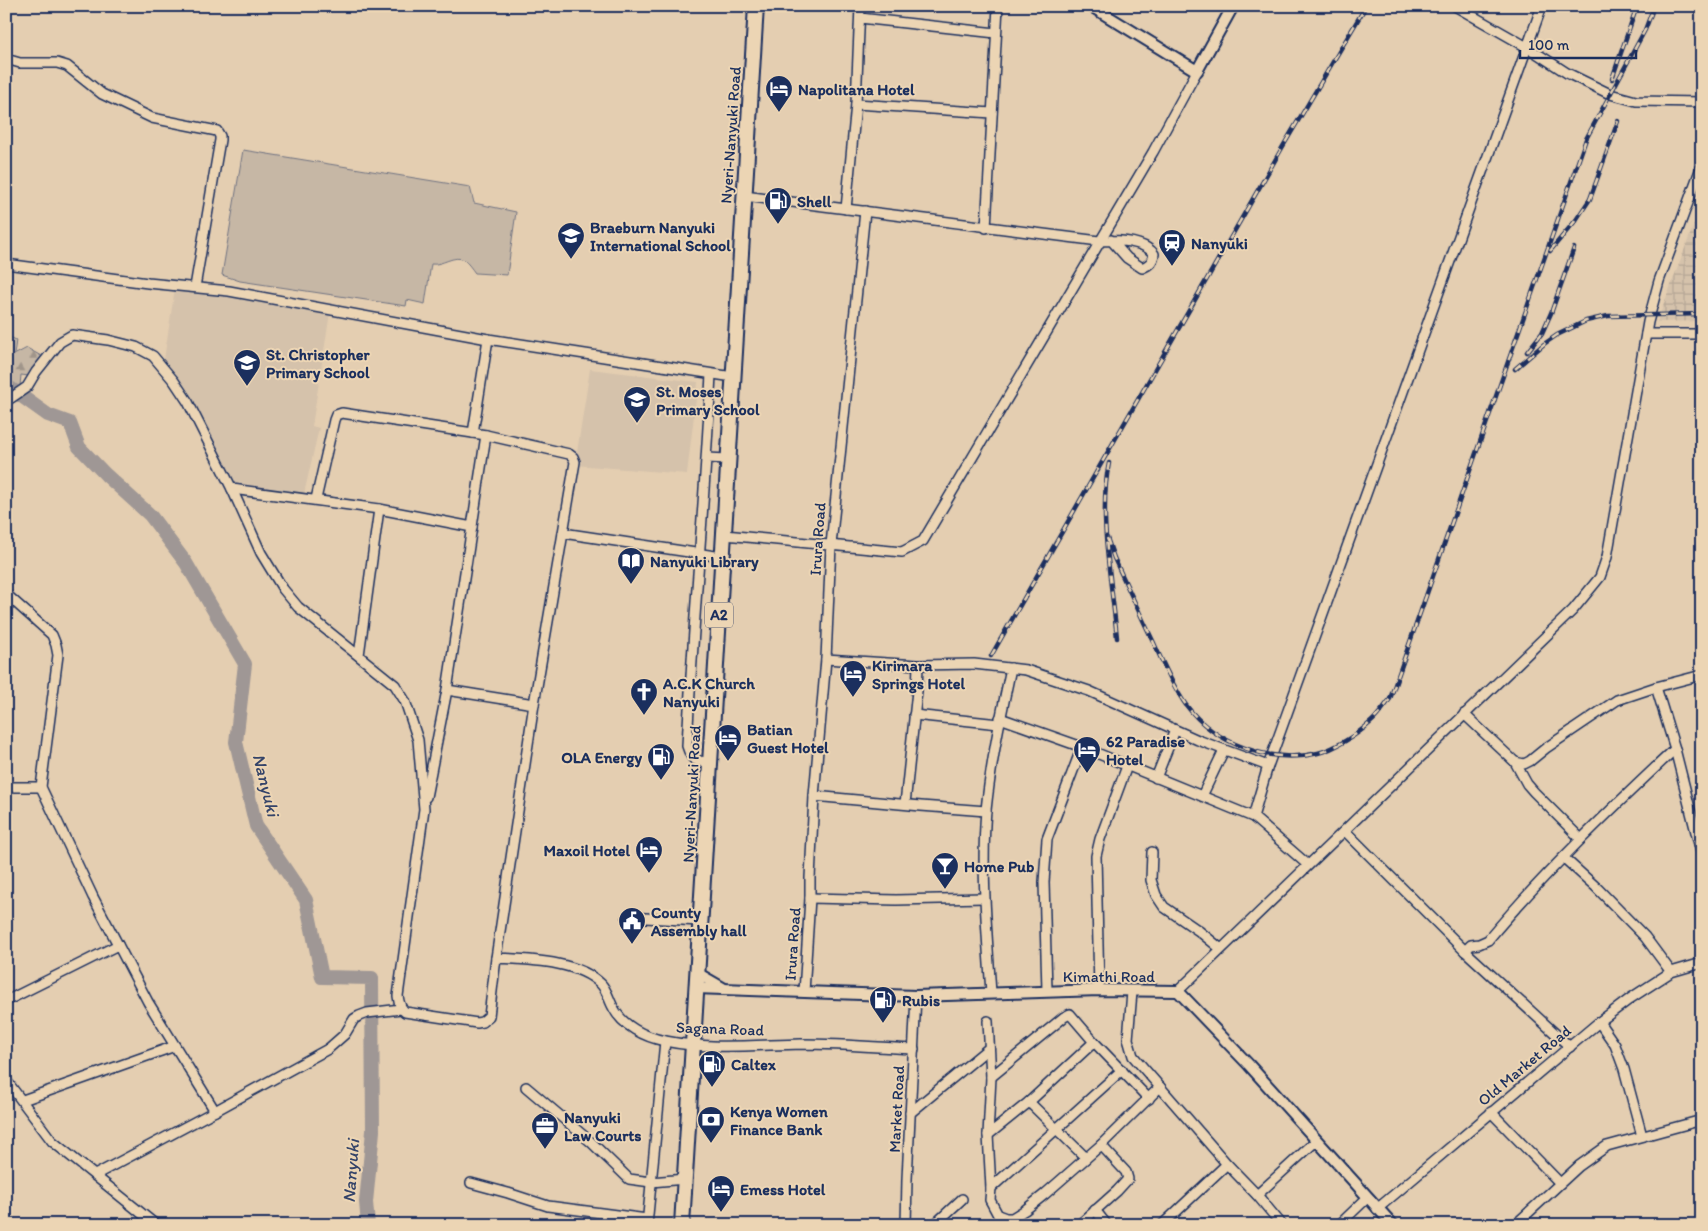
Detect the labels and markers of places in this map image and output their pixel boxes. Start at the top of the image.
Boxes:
hotel icon: Napolitana Hotel [764,74,794,113]
place label: Napolitana Hotel [798,80,915,100]
fuel station icon: Shell [763,186,793,225]
place label: Shell [797,192,832,211]
place label: Braeburn Nanyuki International School [590,218,731,255]
school or university icon: Braeburn Nanyuki International School [556,221,586,260]
station icon: Nanyuki [1157,228,1187,267]
place label: Nanyuki [1191,234,1248,254]
place label: St. Christopher Primary School [266,345,370,383]
school or university icon: St. Christopher Primary School [232,348,262,387]
place label: St. Moses Primary School [656,382,760,420]
school or university icon: St. Moses Primary School [622,385,652,424]
library icon: Nanyuki Library [616,546,646,585]
place label: Nanyuki Library [650,552,759,572]
place label: Kirimara Springs Hotel [872,656,966,694]
hotel icon: Kirimara Springs Hotel [838,659,868,698]
place label: A.C.K Church Nanyuki [662,674,755,712]
church icon: A.C.K Church Nanyuki [629,677,659,716]
place label: Batian Guest Hotel [747,720,829,757]
hotel icon: Batian Guest Hotel [713,723,743,762]
place label: 62 Paradise Hotel [1106,732,1185,769]
hotel icon: 62 Paradise Hotel [1072,735,1102,774]
fuel station icon: OLA Energy [646,742,676,781]
place label: OLA Energy [561,748,642,768]
hotel icon: Maxoil Hotel [634,835,664,874]
place label: Maxoil Hotel [543,841,630,860]
bar icon: Home Pub [930,851,960,890]
place label: Home Pub [964,857,1034,876]
place label: County Assembly hall [650,903,747,941]
public building icon: County Assembly hall [617,906,647,945]
fuel station icon: Rubis [868,985,898,1024]
place label: Rubis [902,991,940,1010]
fuel station icon: Caltex [697,1049,727,1088]
place label: Caltex [731,1055,777,1074]
place label: Kenya Women Finance Bank [730,1102,829,1139]
bank icon: Kenya Women Finance Bank [696,1105,726,1144]
place label: Nanyuki Law Courts [564,1108,641,1145]
office icon: Nanyuki Law Courts [530,1111,560,1150]
hotel icon: Emess Hotel [706,1174,736,1213]
place label: Emess Hotel [740,1180,826,1199]

